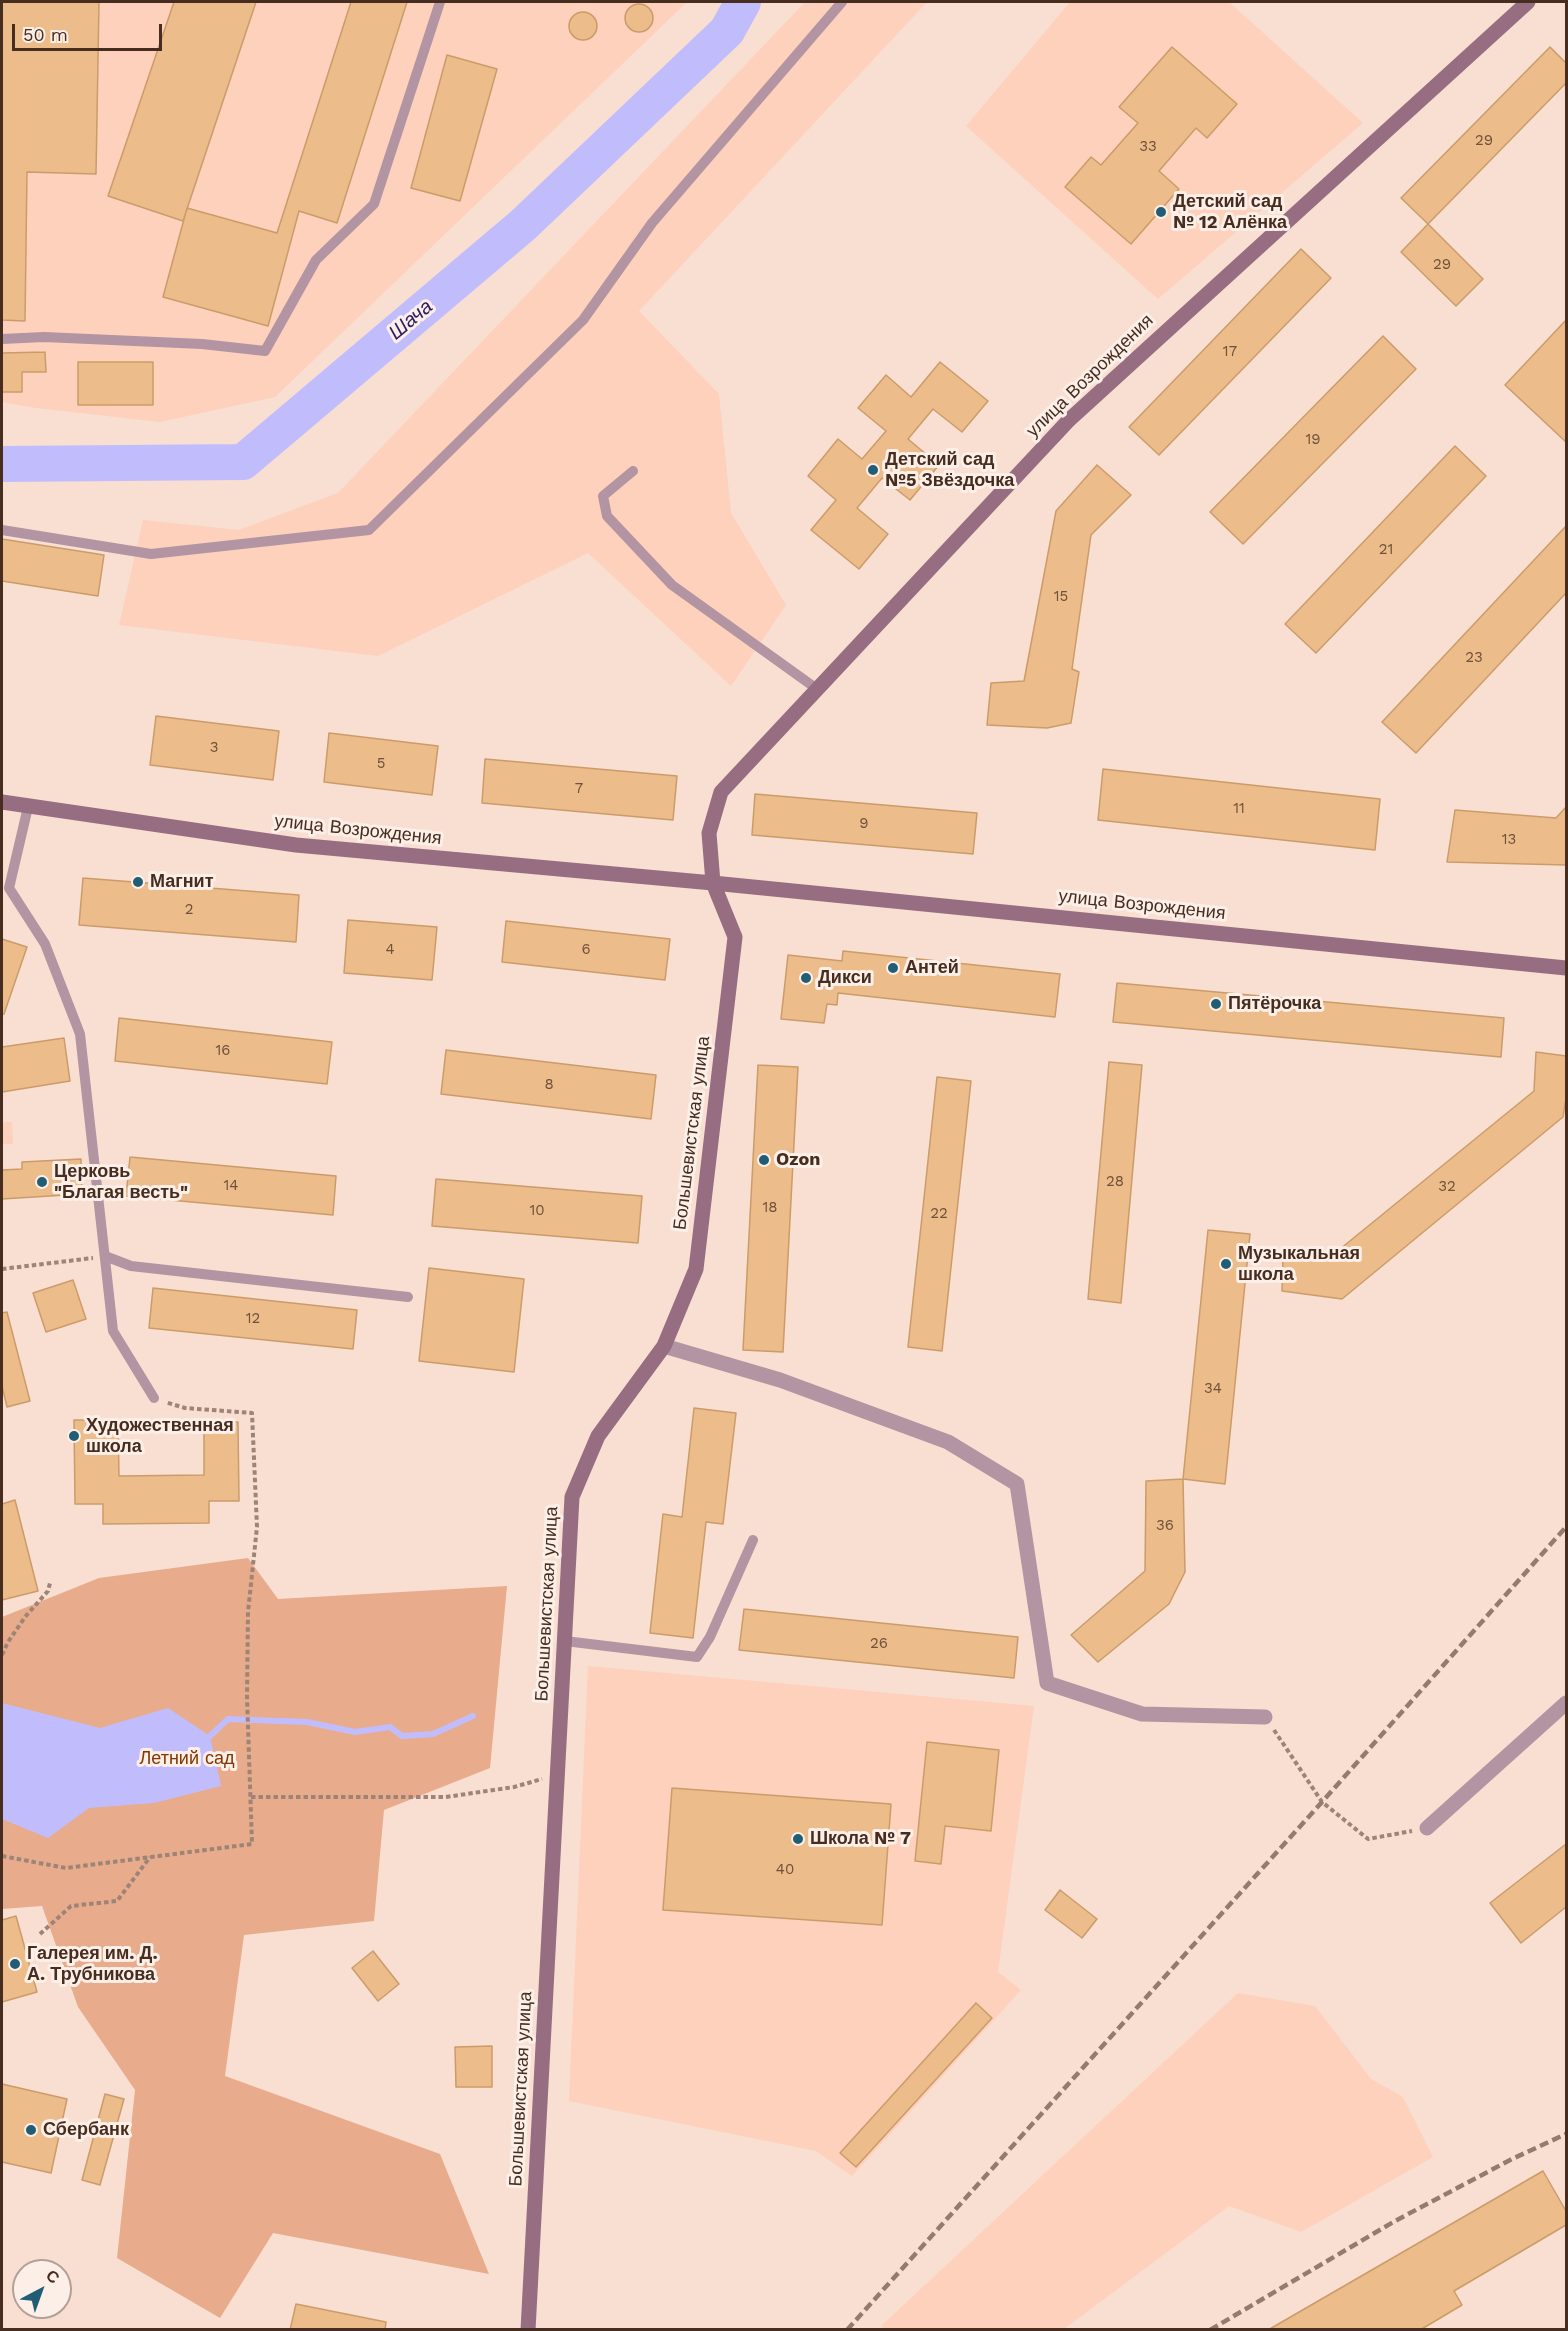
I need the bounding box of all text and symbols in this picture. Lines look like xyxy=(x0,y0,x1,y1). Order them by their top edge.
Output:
scale bar xyxy=(15,12,165,50)
text: 50 m xyxy=(23,24,68,45)
house number: 29 xyxy=(1475,132,1493,150)
house number: 33 xyxy=(1139,138,1157,156)
place label: Детский сад № 12 Алёнка xyxy=(1173,191,1287,234)
marker: Детский сад № 12 Алёнка xyxy=(1154,205,1168,219)
house number: 29 xyxy=(1433,256,1451,274)
water label: Шача xyxy=(384,295,438,345)
street label: улица Возрождения xyxy=(1022,310,1158,442)
house number: 17 xyxy=(1223,343,1237,361)
house number: 19 xyxy=(1305,431,1321,449)
place label: Детский сад №5 Звёздочка xyxy=(885,449,1014,492)
marker: Детский сад №5 Звёздочка xyxy=(866,463,880,477)
house number: 21 xyxy=(1379,541,1393,559)
house number: 15 xyxy=(1054,588,1068,606)
house number: 23 xyxy=(1465,649,1483,667)
house number: 3 xyxy=(210,739,218,757)
house number: 5 xyxy=(377,755,385,773)
house number: 7 xyxy=(575,780,583,798)
house number: 11 xyxy=(1233,800,1245,818)
street label: улица Возрождения xyxy=(273,810,443,850)
house number: 9 xyxy=(859,815,869,833)
house number: 13 xyxy=(1502,831,1516,849)
place label: Магнит xyxy=(150,871,213,893)
marker: Магнит xyxy=(131,875,145,889)
street label: улица Возрождения xyxy=(1057,885,1227,925)
house number: 2 xyxy=(185,901,193,919)
house number: 4 xyxy=(385,941,395,959)
house number: 6 xyxy=(581,941,591,959)
place label: Антей xyxy=(905,957,959,979)
marker: Антей xyxy=(886,961,900,975)
place label: Дикси xyxy=(818,967,872,989)
marker: Дикси xyxy=(799,971,813,985)
place label: Пятёрочка xyxy=(1228,993,1321,1015)
marker: Пятёрочка xyxy=(1209,997,1223,1011)
street label: Большевистская улица xyxy=(669,1035,715,1231)
house number: 16 xyxy=(216,1042,230,1060)
house number: 8 xyxy=(544,1076,554,1094)
place label: Ozon xyxy=(776,1149,820,1171)
marker: Ozon xyxy=(757,1153,771,1167)
place label: Церковь "Благая весть" xyxy=(54,1161,188,1204)
house number: 28 xyxy=(1106,1173,1124,1191)
marker: Церковь "Благая весть" xyxy=(35,1175,49,1189)
house number: 14 xyxy=(223,1177,239,1195)
house number: 32 xyxy=(1438,1178,1456,1196)
house number: 18 xyxy=(762,1199,778,1217)
house number: 10 xyxy=(529,1202,545,1220)
house number: 22 xyxy=(930,1205,948,1223)
place label: Музыкальная школа xyxy=(1238,1243,1360,1286)
marker: Музыкальная школа xyxy=(1219,1257,1233,1271)
house number: 12 xyxy=(246,1310,260,1328)
house number: 34 xyxy=(1204,1380,1222,1398)
place label: Художественная школа xyxy=(86,1415,234,1458)
marker: Художественная школа xyxy=(67,1429,81,1443)
street label: Большевистская улица xyxy=(531,1506,563,1702)
house number: 36 xyxy=(1156,1517,1174,1535)
house number: 26 xyxy=(870,1635,888,1653)
park label: Летний сад xyxy=(139,1748,235,1770)
place label: Школа № 7 xyxy=(810,1828,911,1850)
marker: Школа № 7 xyxy=(791,1832,805,1846)
house number: 40 xyxy=(776,1861,794,1879)
place label: Галерея им. Д. А. Трубникова xyxy=(27,1943,158,1986)
marker: Галерея им. Д. А. Трубникова xyxy=(8,1957,22,1971)
street label: Большевистская улица xyxy=(505,1991,537,2187)
place label: Сбербанк xyxy=(43,2119,129,2141)
marker: Сбербанк xyxy=(24,2123,38,2137)
north arrow xyxy=(12,2259,72,2319)
text: С xyxy=(42,2266,63,2288)

